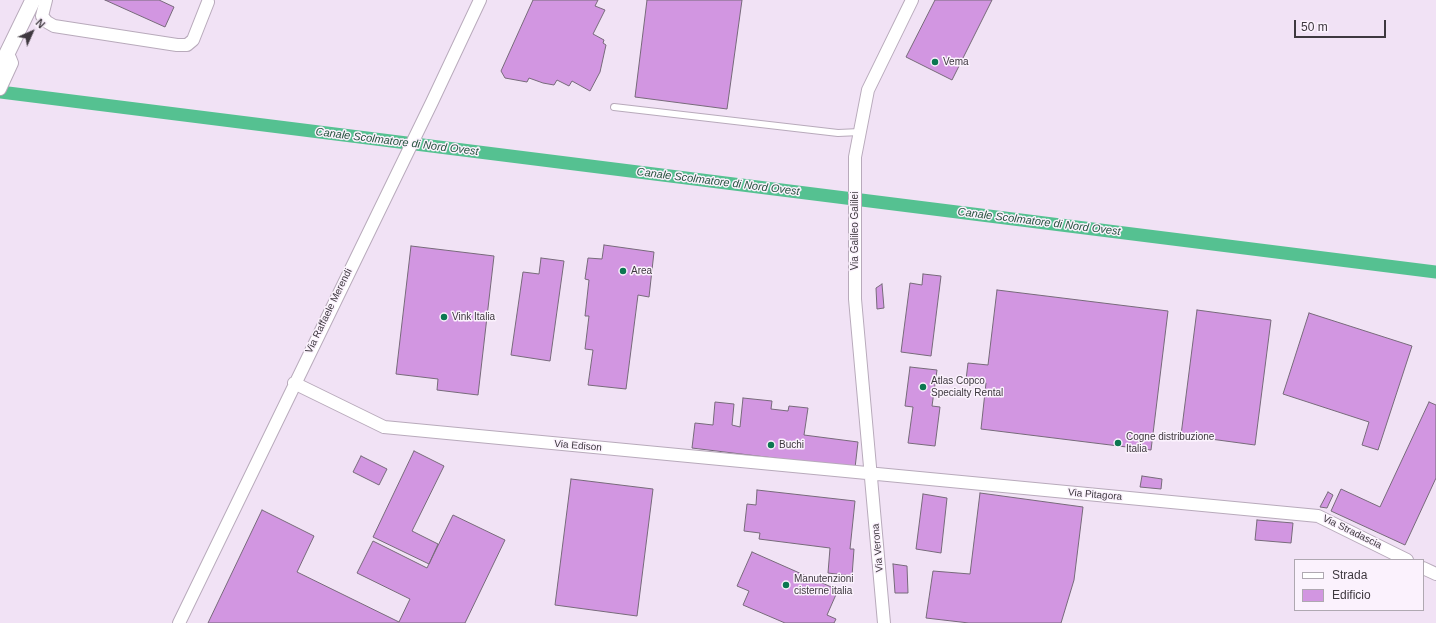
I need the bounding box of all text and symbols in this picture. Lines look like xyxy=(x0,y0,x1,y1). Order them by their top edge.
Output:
north arrow xyxy=(12,12,52,52)
scale bar xyxy=(1296,12,1388,38)
text: N xyxy=(33,16,48,31)
text: 50 m xyxy=(1301,20,1328,34)
place label: Vema xyxy=(943,56,969,68)
marker: Vema xyxy=(930,57,940,67)
water label: Canale Scolmatore di Nord Ovest xyxy=(315,125,479,159)
water label: Canale Scolmatore di Nord Ovest xyxy=(636,165,800,199)
street label: Via Galileo Galilei xyxy=(849,192,861,270)
water label: Canale Scolmatore di Nord Ovest xyxy=(957,205,1121,239)
place label: Area xyxy=(631,265,652,277)
marker: Area xyxy=(618,266,628,276)
street label: Via Raffaele Merendi xyxy=(303,267,355,355)
place label: Vink Italia xyxy=(452,311,495,323)
marker: Vink Italia xyxy=(439,312,449,322)
place label: Atlas Copco Specialty Rental xyxy=(931,375,1003,398)
marker: Atlas Copco Specialty Rental xyxy=(918,382,928,392)
place label: Cogne distribuzione Italia xyxy=(1126,431,1214,454)
street label: Via Edison xyxy=(554,438,602,454)
marker: Cogne distribuzione Italia xyxy=(1113,438,1123,448)
place label: Buchi xyxy=(779,439,804,451)
marker: Buchi xyxy=(766,440,776,450)
street label: Via Pitagora xyxy=(1067,487,1123,503)
street label: Via Stradascia xyxy=(1320,513,1384,551)
street label: Via Verona xyxy=(870,523,886,573)
legend xyxy=(1294,559,1424,611)
text: Strada xyxy=(1332,568,1367,582)
place label: Manutenzioni cisterne italia xyxy=(794,573,853,596)
marker: Manutenzioni cisterne italia xyxy=(781,580,791,590)
text: Edificio xyxy=(1332,588,1371,602)

